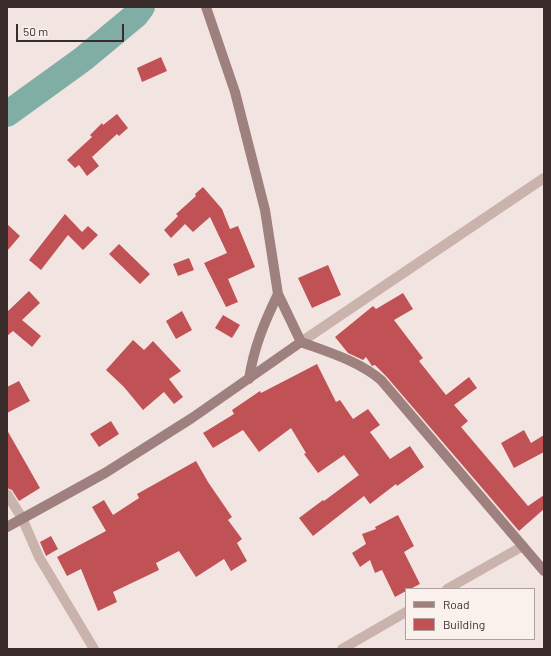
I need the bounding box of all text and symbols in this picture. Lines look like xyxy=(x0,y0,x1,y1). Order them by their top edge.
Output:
scale bar xyxy=(18,16,126,42)
text: 50 m xyxy=(23,24,48,38)
legend xyxy=(405,588,535,640)
text: Road xyxy=(443,597,470,611)
text: Building xyxy=(443,617,485,631)

